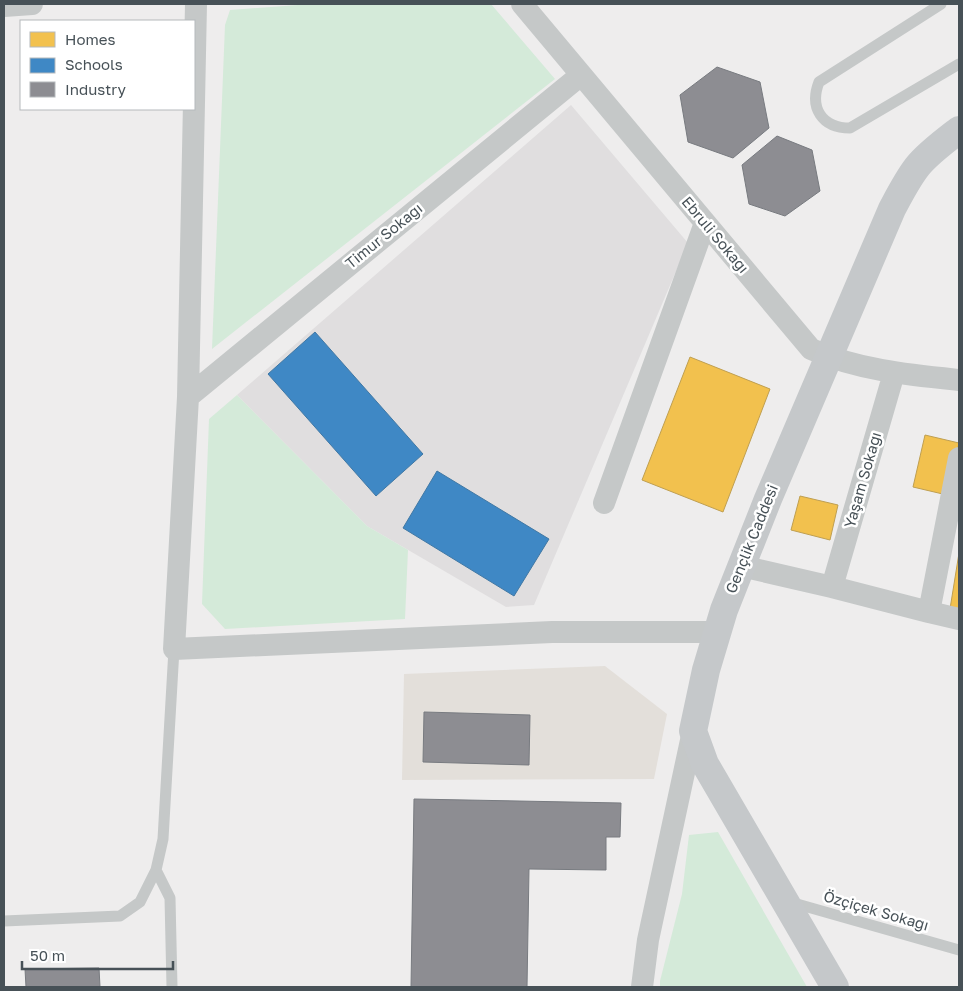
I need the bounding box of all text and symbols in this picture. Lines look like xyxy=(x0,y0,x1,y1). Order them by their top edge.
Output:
legend xyxy=(20,20,195,110)
text: Homes xyxy=(65,30,115,48)
text: Schools xyxy=(65,55,123,73)
text: Industry xyxy=(65,80,126,98)
street label: Ebruli Sokağı xyxy=(678,192,753,276)
street label: Timur Sokağı xyxy=(341,199,426,272)
street label: Yaşam Sokağı xyxy=(840,430,884,530)
street label: Gençlik Caddesi xyxy=(721,482,781,596)
street label: Özçiçek Sokağı xyxy=(822,886,931,934)
scale bar xyxy=(22,938,174,970)
text: 50 m xyxy=(30,946,65,964)

